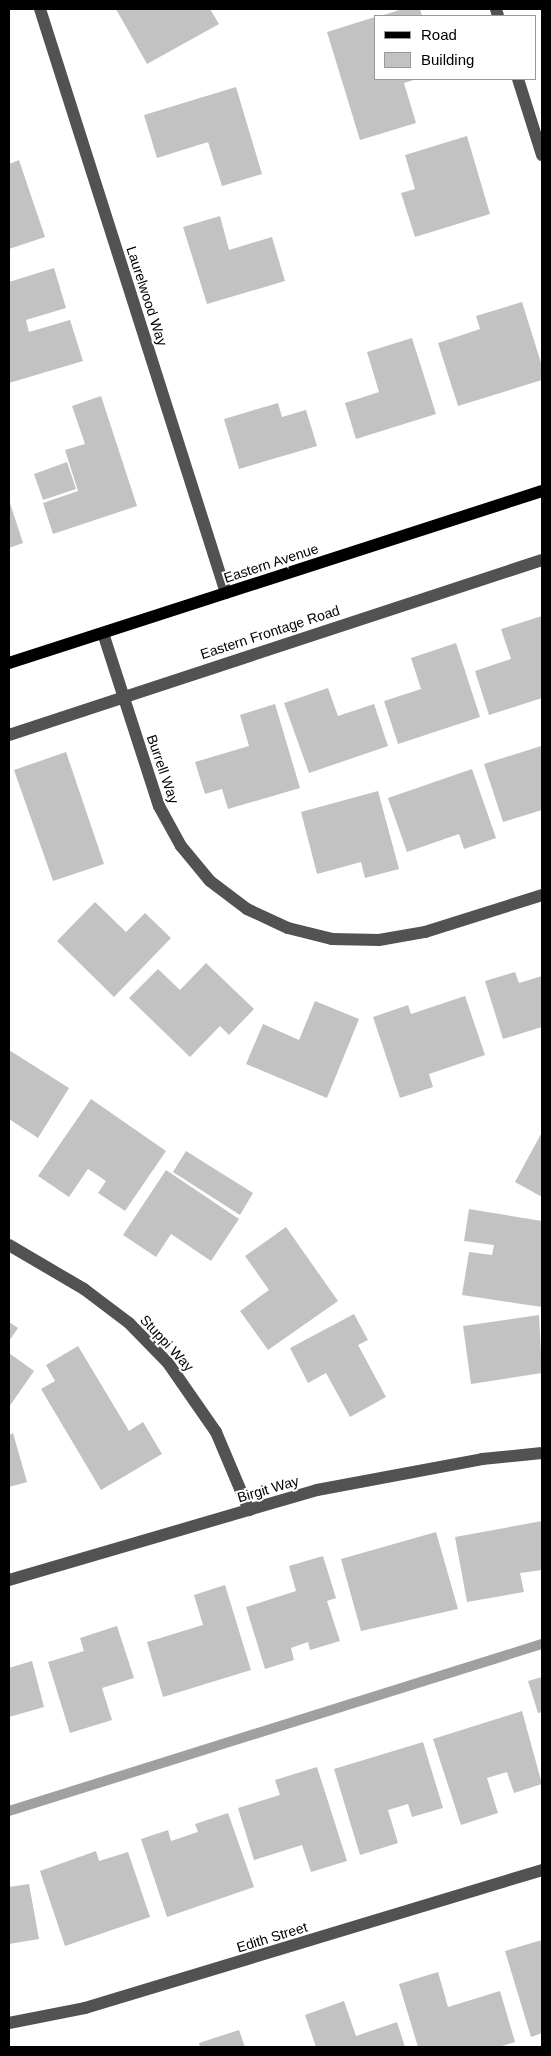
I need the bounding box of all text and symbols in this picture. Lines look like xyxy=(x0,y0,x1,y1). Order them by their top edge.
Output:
legend xyxy=(374,15,536,80)
text: Road xyxy=(421,26,457,43)
text: Building xyxy=(421,51,474,68)
street label: Laurelwood Way xyxy=(123,244,171,348)
street label: Eastern Avenue xyxy=(221,540,321,586)
street label: Eastern Frontage Road xyxy=(198,602,342,662)
street label: Burrell Way xyxy=(143,732,183,806)
street label: Stuppi Way xyxy=(137,1311,197,1375)
street label: Birgit Way xyxy=(235,1472,301,1506)
street label: Edith Street xyxy=(235,1918,309,1956)

